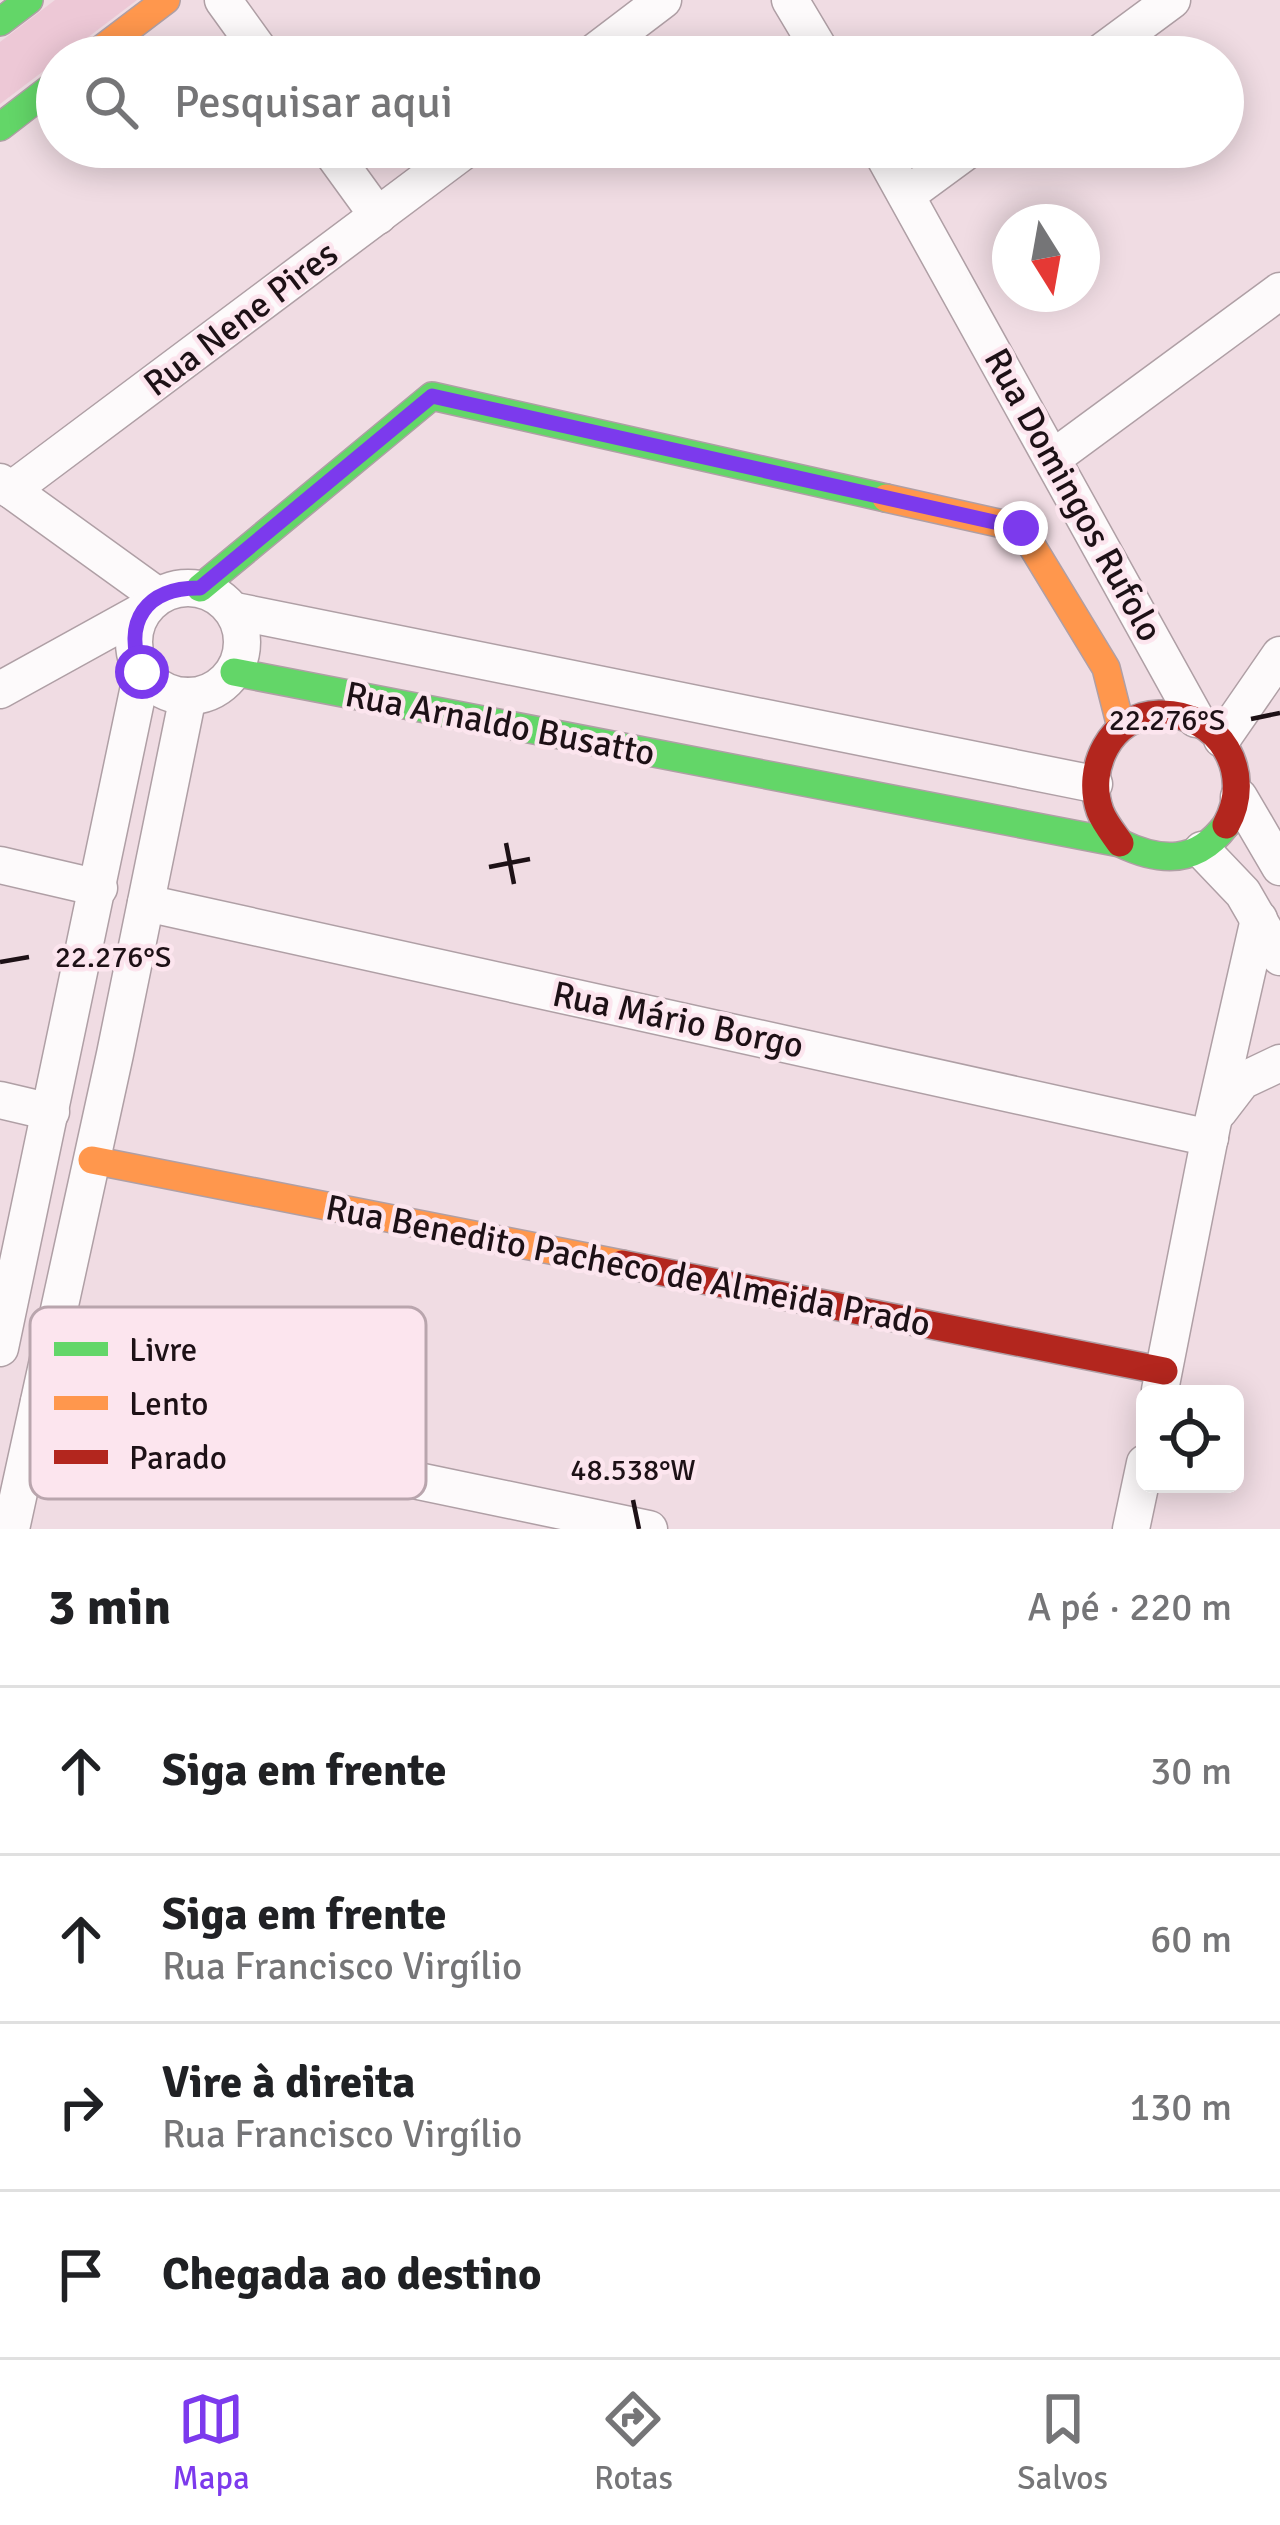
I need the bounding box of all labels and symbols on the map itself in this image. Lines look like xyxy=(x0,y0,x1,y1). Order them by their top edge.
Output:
north arrow xyxy=(992,204,1100,312)
street label: Rua Nene Pires xyxy=(135,231,347,407)
street label: Rua Domingos Rufolo xyxy=(974,341,1172,649)
route end xyxy=(994,501,1048,555)
route start xyxy=(115,645,169,699)
street label: Rua Arnaldo Busatto xyxy=(341,672,659,776)
text: 22.276°S xyxy=(1109,702,1225,739)
text: 22.276°S xyxy=(55,939,171,976)
street label: Rua Mário Borgo xyxy=(548,971,808,1069)
street label: Rua Benedito Pacheco de Almeida Prado xyxy=(322,1185,934,1347)
legend xyxy=(30,1307,426,1499)
text: Livre xyxy=(129,1330,197,1371)
text: Lento xyxy=(129,1384,208,1425)
text: Parado xyxy=(129,1438,227,1479)
text: 48.538°W xyxy=(570,1452,696,1489)

